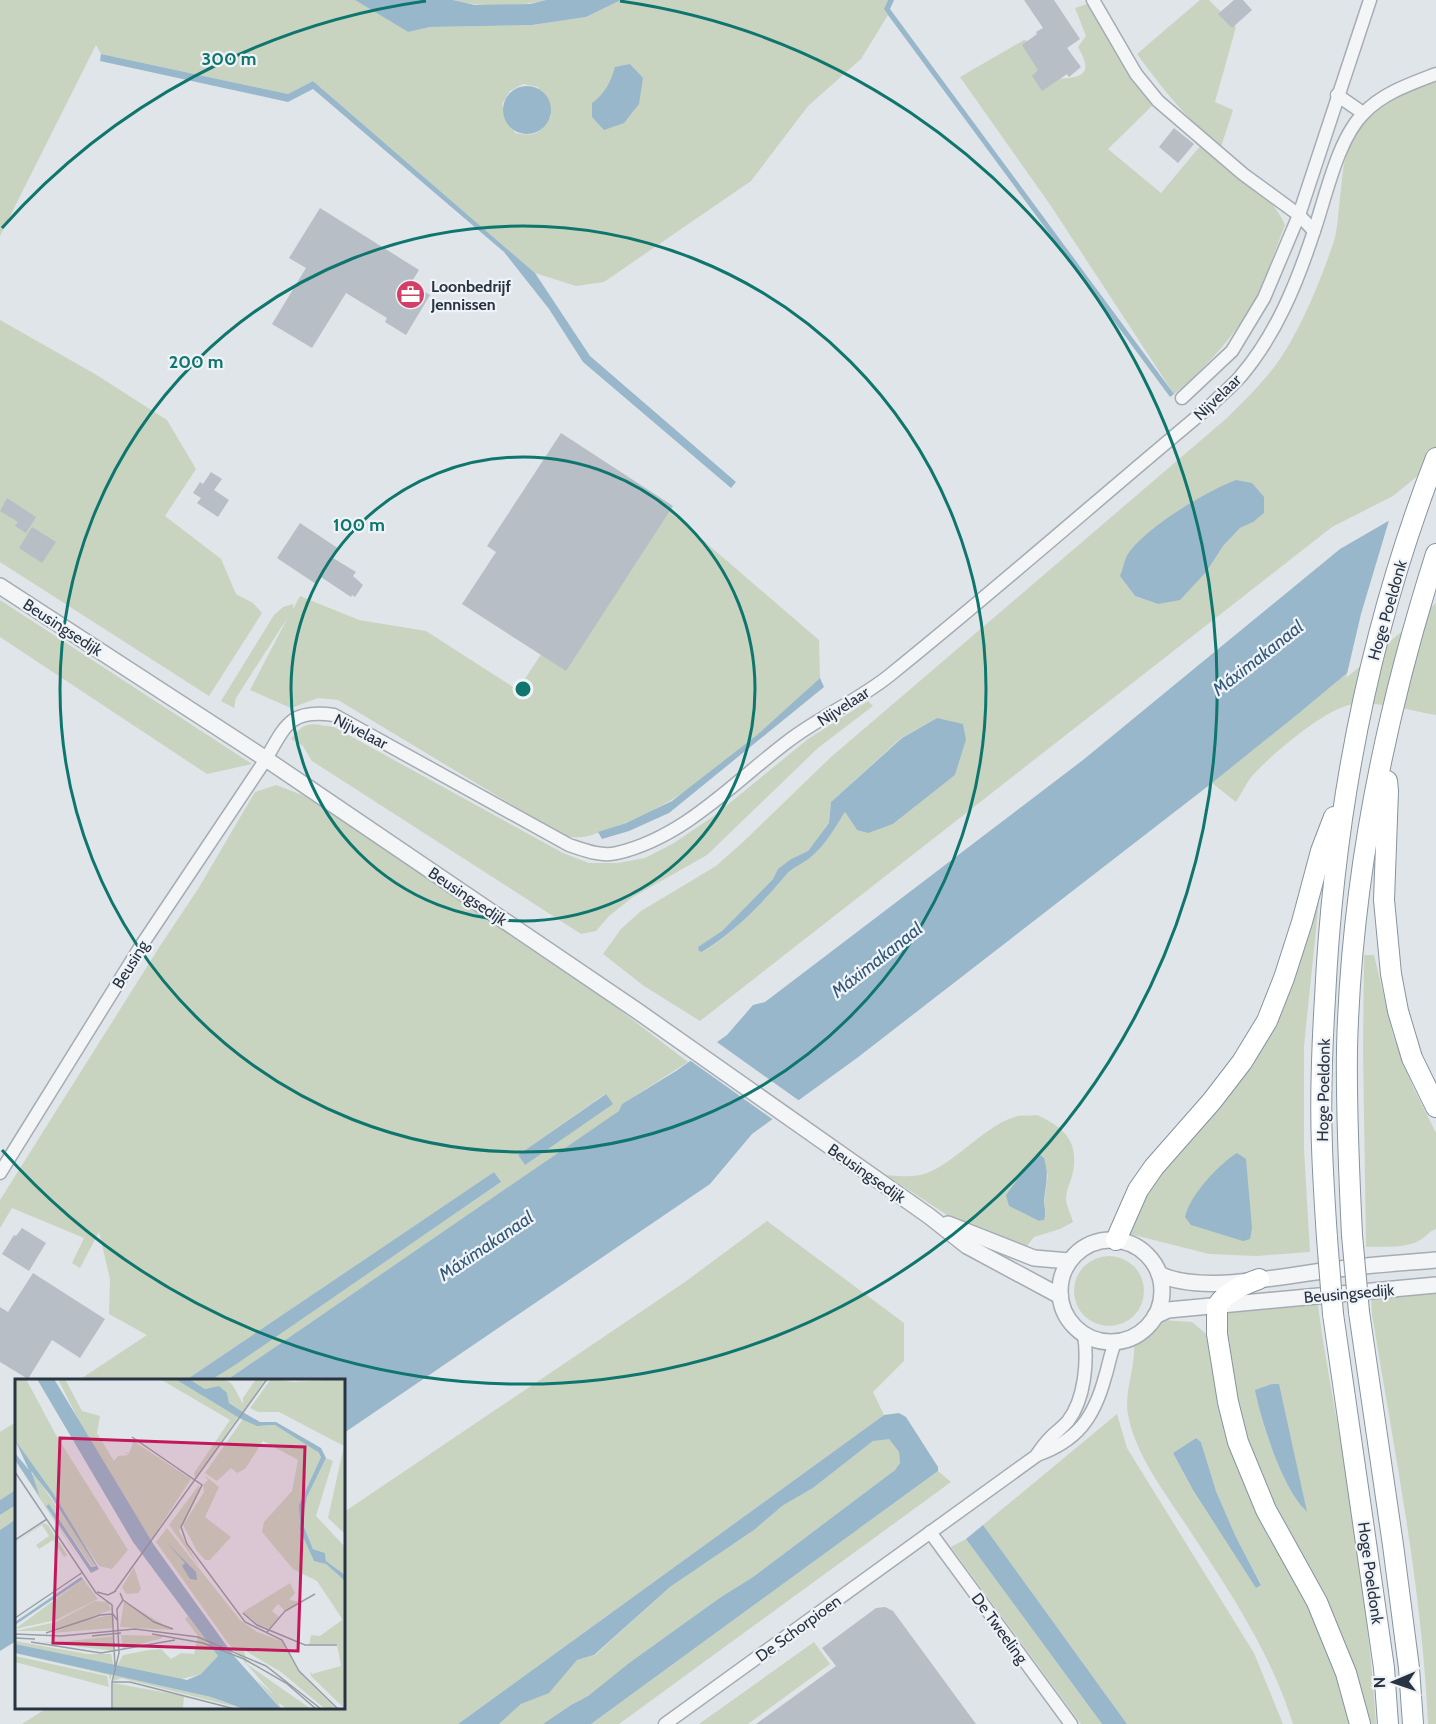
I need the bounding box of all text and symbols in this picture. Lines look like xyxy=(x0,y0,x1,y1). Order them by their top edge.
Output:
text: 300 m xyxy=(202,48,256,70)
place label: Loonbedrijf Jennissen xyxy=(430,277,511,314)
office icon: Loonbedrijf Jennissen xyxy=(394,279,426,311)
text: 200 m xyxy=(169,351,223,373)
street label: Nijvelaar xyxy=(1190,370,1245,424)
text: 100 m xyxy=(333,514,385,536)
street label: Hoge Poeldonk xyxy=(1364,557,1411,662)
street label: Beusingsedijk xyxy=(20,595,107,661)
water label: Máximakanaal xyxy=(1207,615,1308,701)
centre of rings xyxy=(513,679,533,699)
street label: Nijvelaar xyxy=(814,682,874,730)
street label: Nijvelaar xyxy=(331,710,392,754)
street label: Beusingsedijk xyxy=(425,863,511,930)
water label: Máximakanaal xyxy=(826,917,927,1003)
street label: Beusing xyxy=(108,936,153,992)
street label: Hoge Poeldonk xyxy=(1313,1037,1334,1142)
street label: Beusingsedijk xyxy=(824,1140,910,1208)
water label: Máximakanaal xyxy=(434,1206,538,1286)
street label: Beusingsedijk xyxy=(1303,1280,1396,1307)
inset map xyxy=(15,1379,345,1709)
street label: Hoge Poeldonk xyxy=(1354,1521,1387,1626)
street label: De Tweeling xyxy=(968,1589,1032,1668)
street label: De Schorpioen xyxy=(752,1591,845,1666)
north arrow xyxy=(1364,1652,1424,1712)
text: N xyxy=(1370,1677,1389,1688)

